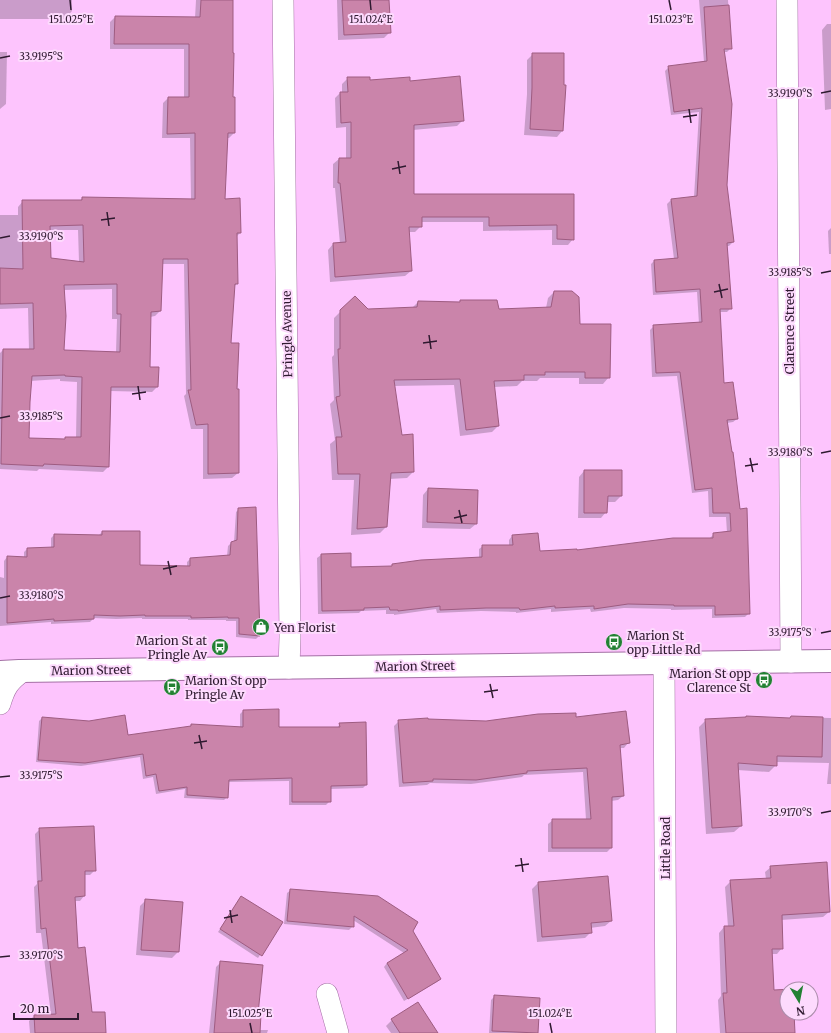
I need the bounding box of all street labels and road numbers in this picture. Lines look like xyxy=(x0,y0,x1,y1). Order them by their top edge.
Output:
street label: Clarence Street xyxy=(782,287,797,374)
street label: Pringle Avenue xyxy=(279,290,295,378)
street label: Marion Street xyxy=(375,658,455,674)
street label: Marion Street xyxy=(51,662,131,678)
street label: Little Road xyxy=(658,817,673,879)

